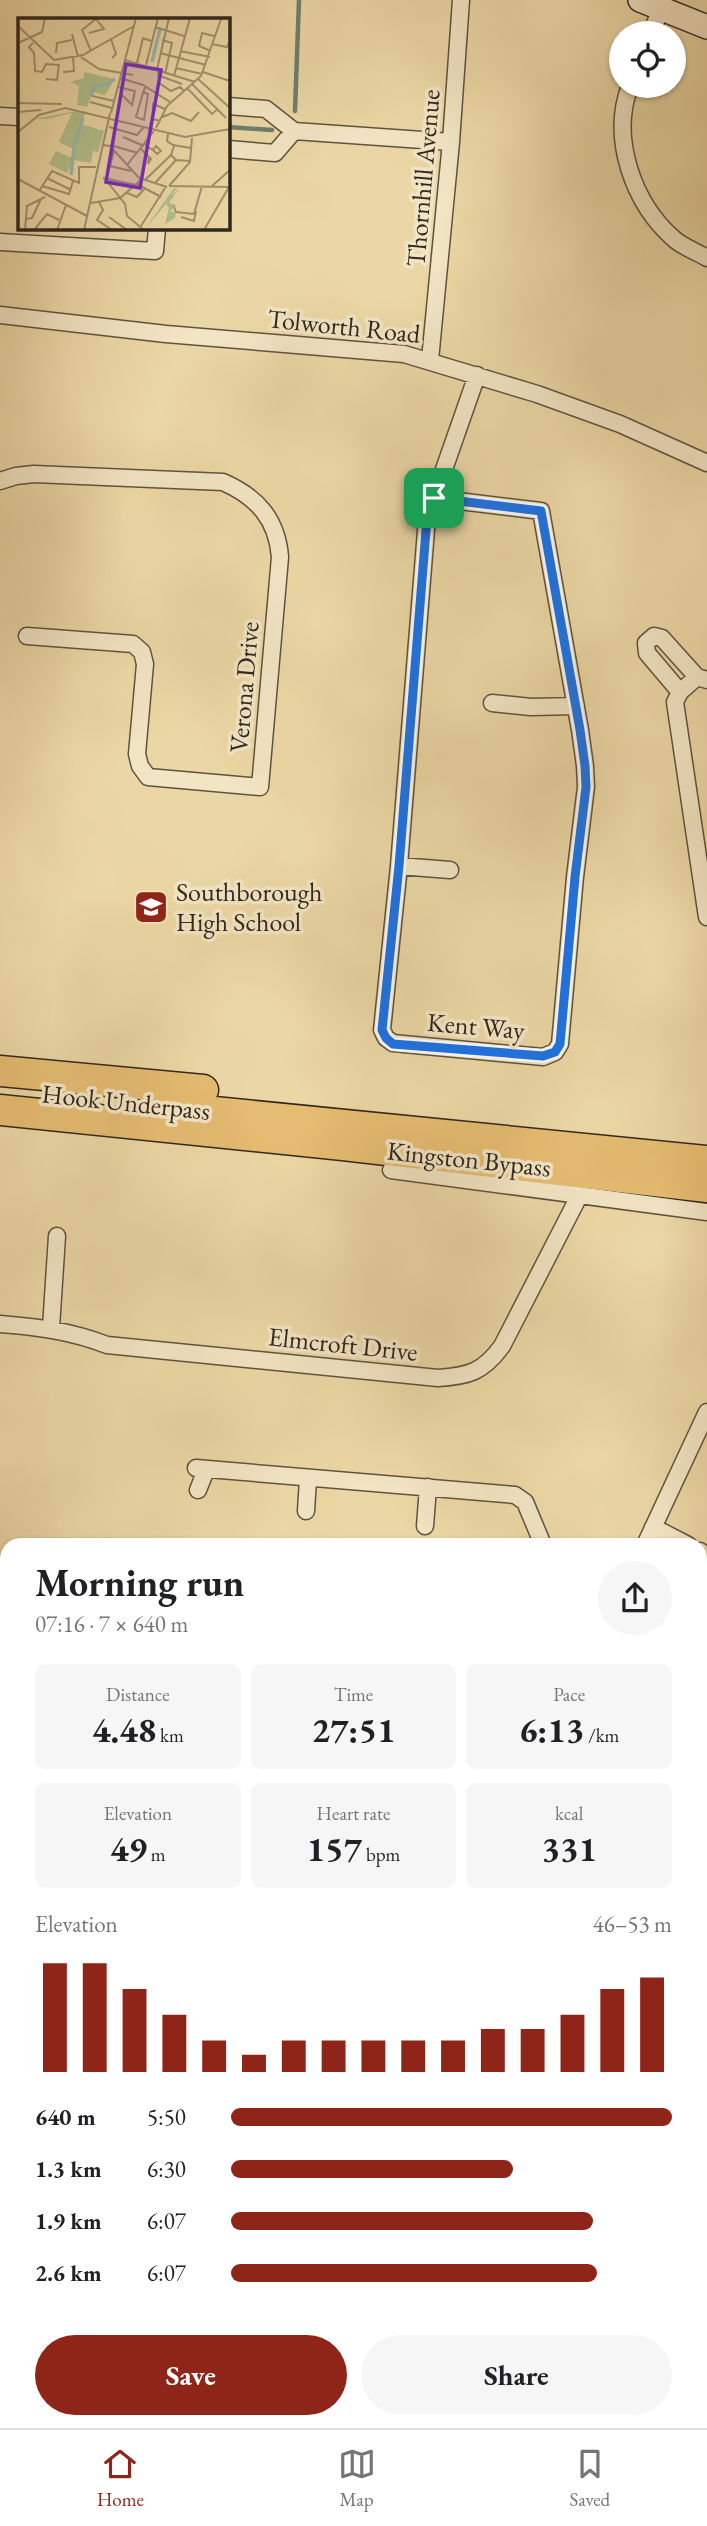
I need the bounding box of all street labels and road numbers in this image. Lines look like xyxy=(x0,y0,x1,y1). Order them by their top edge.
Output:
street label: Thornhill Avenue xyxy=(398,88,448,268)
street label: Tolworth Road xyxy=(266,301,423,351)
street label: Verona Drive xyxy=(221,620,267,754)
street label: Kent Way xyxy=(426,1005,527,1047)
street label: Hook Underpass xyxy=(40,1076,212,1128)
street label: Kingston Bypass xyxy=(386,1134,552,1184)
street label: Elmcroft Drive xyxy=(267,1319,419,1369)

